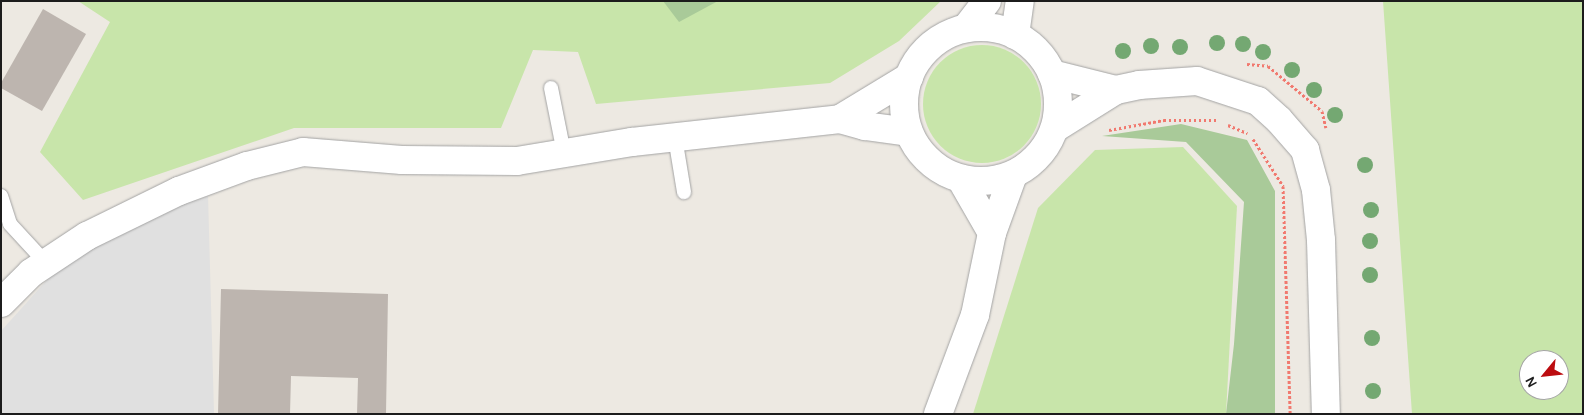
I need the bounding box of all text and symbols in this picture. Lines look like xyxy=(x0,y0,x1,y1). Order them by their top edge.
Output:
north arrow xyxy=(1519,350,1569,400)
text: N xyxy=(1521,373,1541,390)

